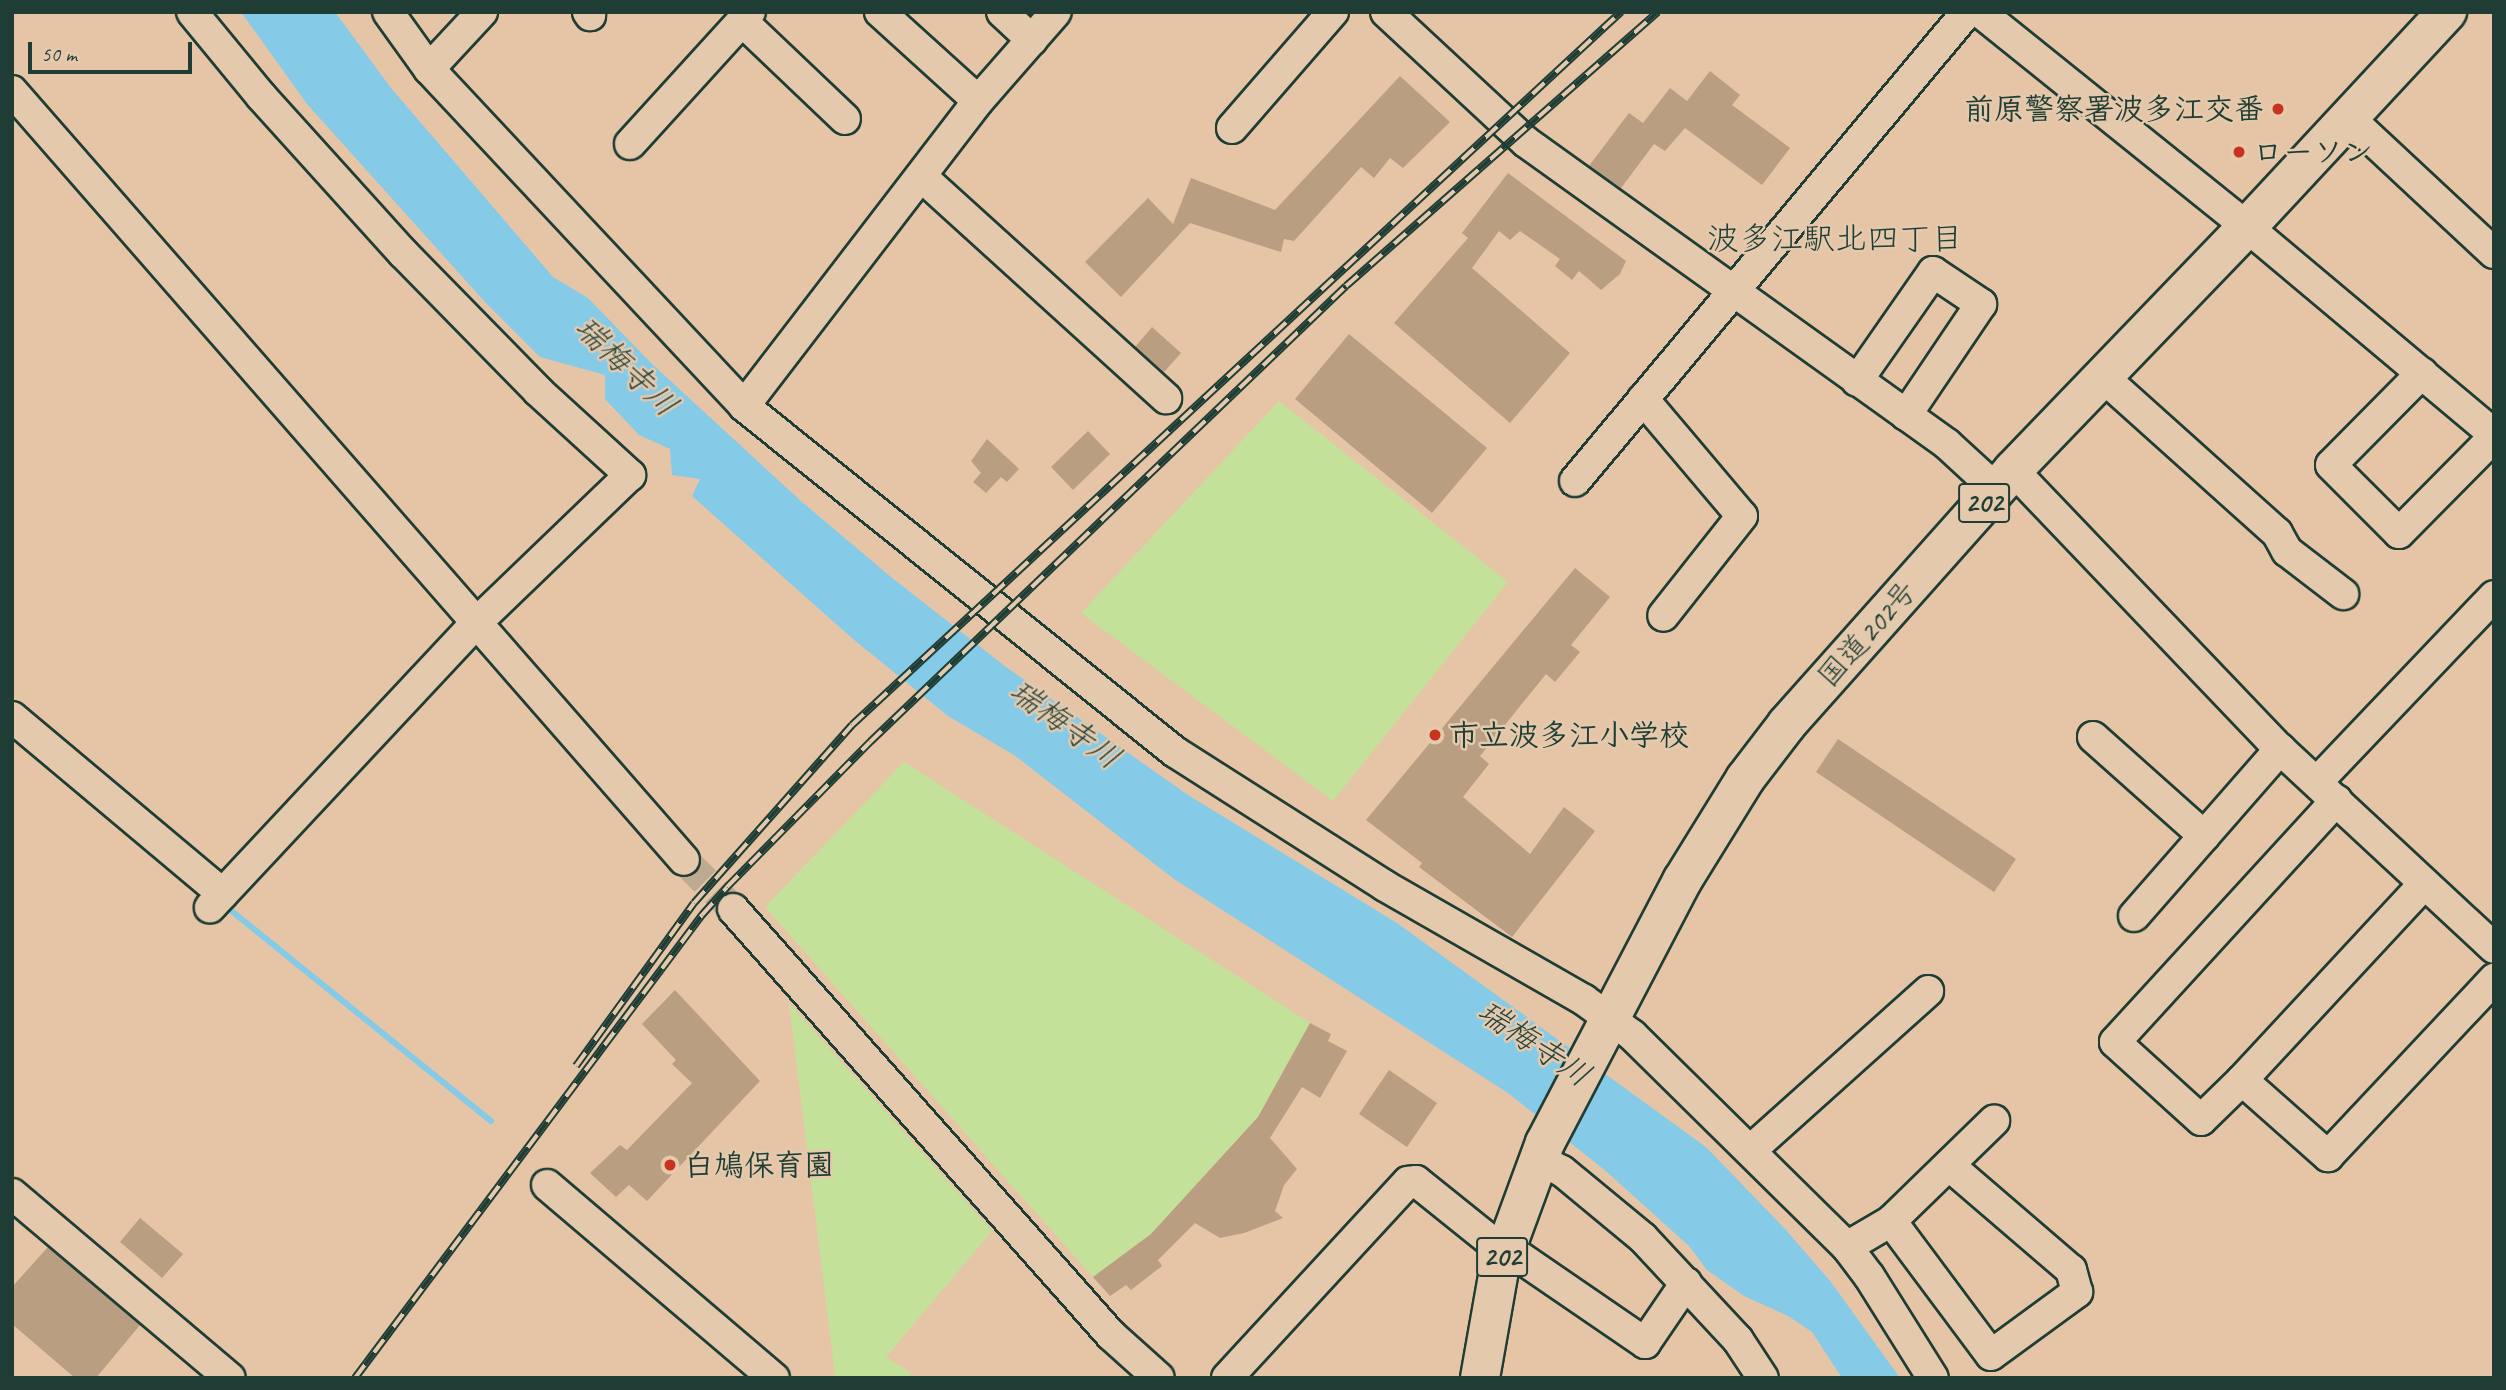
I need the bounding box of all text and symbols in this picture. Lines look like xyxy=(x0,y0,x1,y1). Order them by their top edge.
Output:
scale bar xyxy=(32,28,196,72)
text: 50 m xyxy=(41,41,77,67)
place label: 前原警察署波多江交番 xyxy=(1964,91,2264,127)
marker: 前原警察署波多江交番 xyxy=(2270,101,2286,117)
place label: ローソン xyxy=(2253,134,2373,170)
marker: ローソン xyxy=(2231,144,2247,160)
district label: 波多江駅北四丁目 xyxy=(1707,220,1963,258)
water label: 瑞梅寺川 xyxy=(567,309,685,425)
road number: 202 xyxy=(1958,478,2010,528)
street label: 国道202号 xyxy=(1810,573,1924,695)
water label: 瑞梅寺川 xyxy=(1002,672,1128,778)
place label: 市立波多江小学校 xyxy=(1449,717,1689,753)
marker: 市立波多江小学校 xyxy=(1427,727,1443,743)
water label: 瑞梅寺川 xyxy=(1470,992,1598,1096)
place label: 白鳩保育園 xyxy=(684,1147,834,1183)
marker: 白鳩保育園 xyxy=(662,1157,678,1173)
road number: 202 xyxy=(1476,1232,1528,1282)

